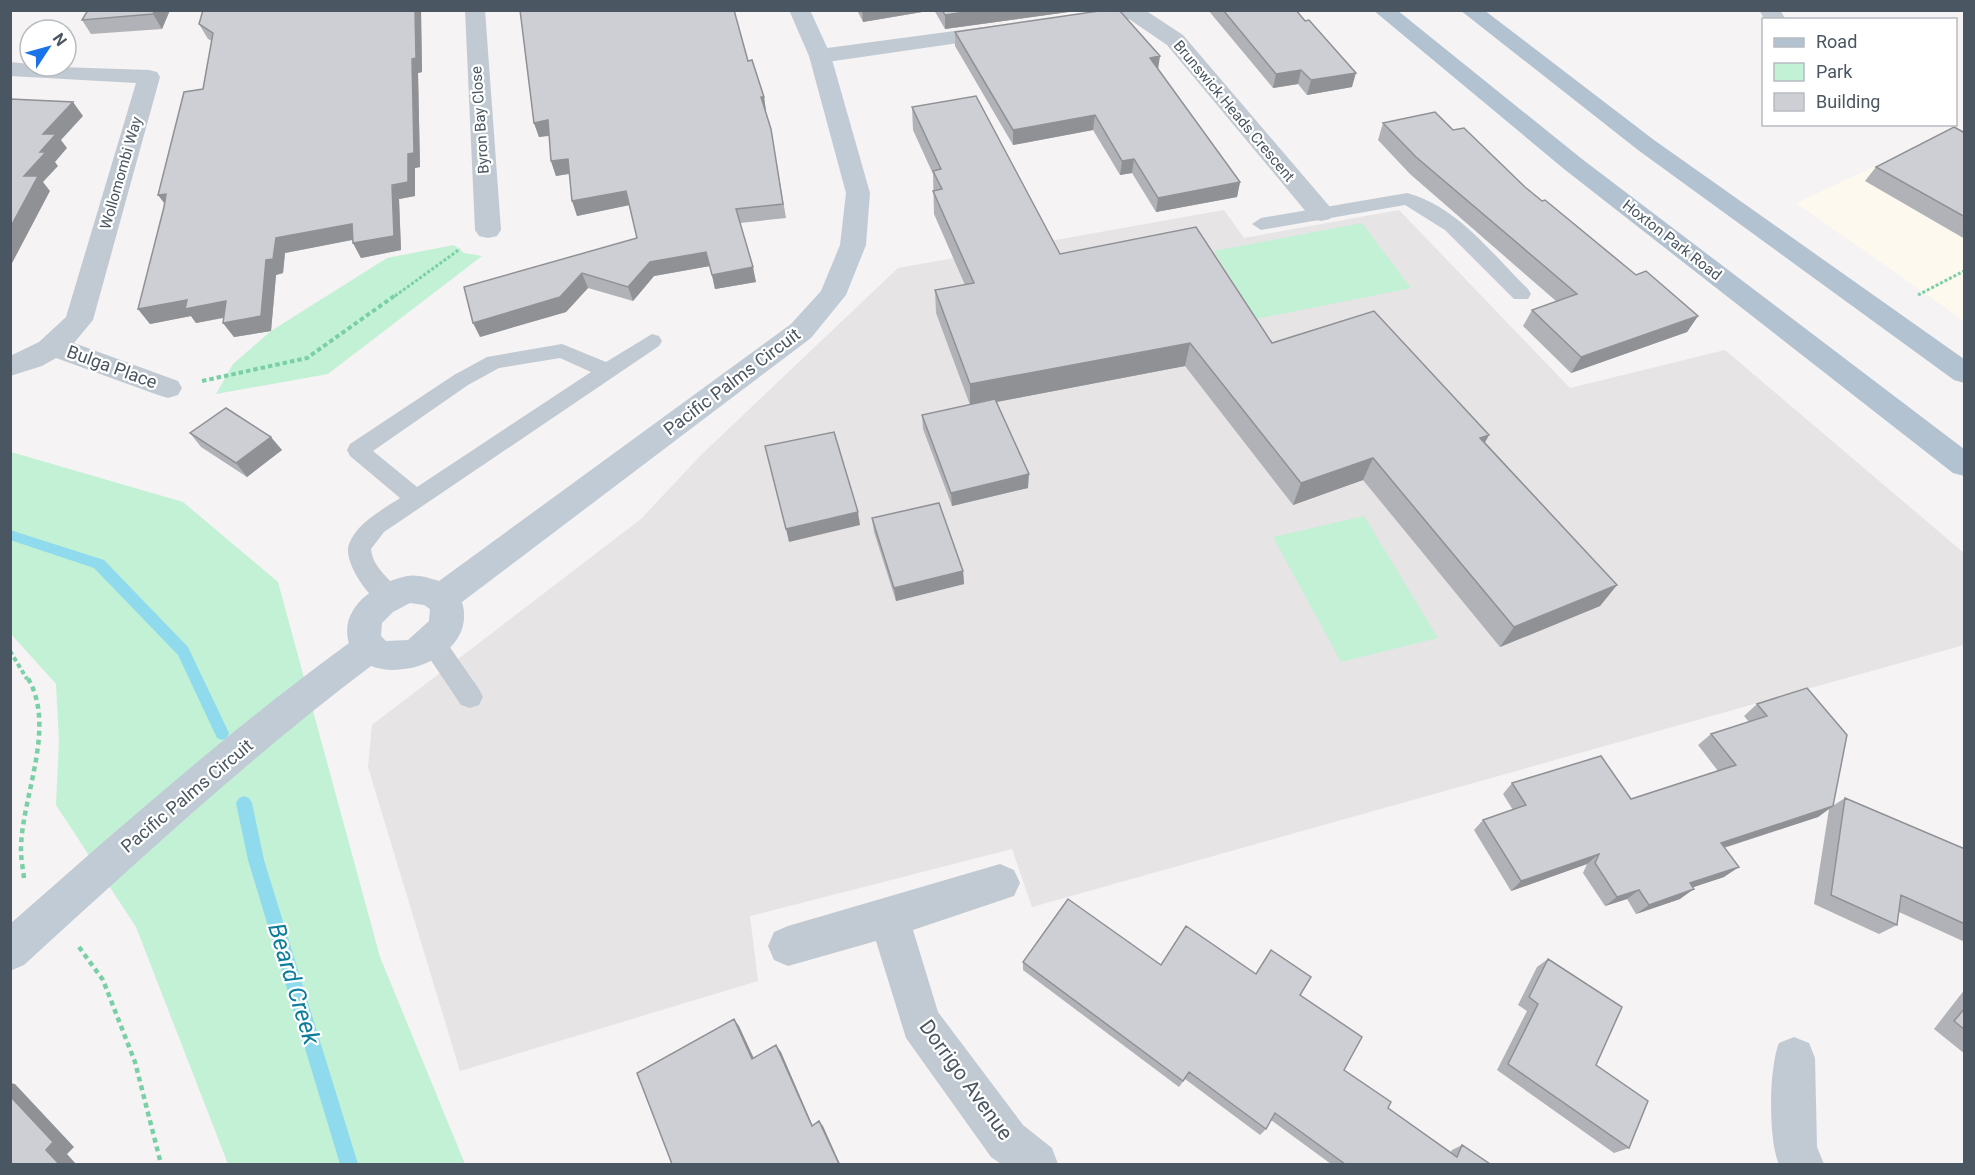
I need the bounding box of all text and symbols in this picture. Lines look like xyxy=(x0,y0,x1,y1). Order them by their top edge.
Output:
north arrow xyxy=(18,18,78,78)
legend xyxy=(1762,18,1957,126)
text: N xyxy=(49,29,71,50)
text: Road xyxy=(1816,31,1857,52)
street label: Brunswick Heads Crescent xyxy=(1170,37,1298,185)
text: Park xyxy=(1816,61,1853,82)
street label: Byron Bay Close xyxy=(467,66,493,174)
text: Building xyxy=(1816,91,1880,112)
street label: Wollomombi Way xyxy=(96,115,146,231)
street label: Hoxton Park Road xyxy=(1619,196,1725,284)
street label: Pacific Palms Circuit xyxy=(659,323,804,440)
street label: Bulga Place xyxy=(64,341,160,393)
street label: Pacific Palms Circuit xyxy=(117,734,257,857)
water label: Beard Creek xyxy=(262,920,326,1049)
street label: Dorrigo Avenue xyxy=(914,1015,1018,1145)

